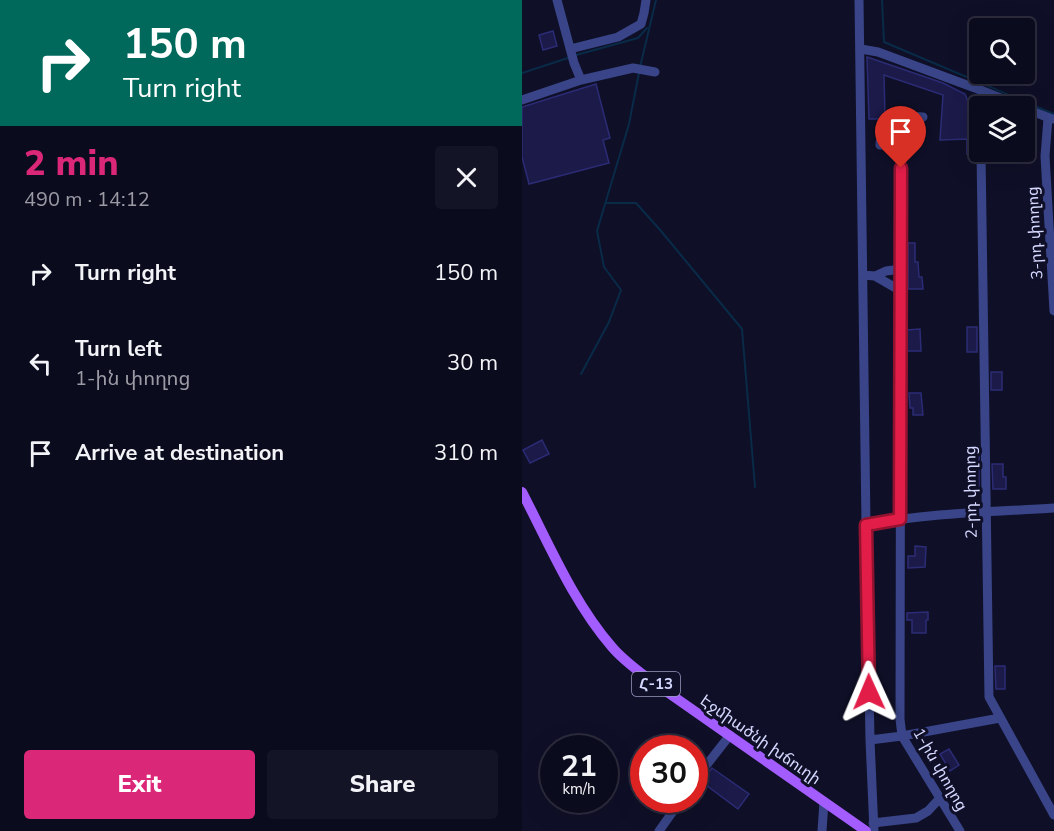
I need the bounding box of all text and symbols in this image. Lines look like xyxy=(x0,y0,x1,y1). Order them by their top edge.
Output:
text: 150 m xyxy=(123,16,247,73)
map controls xyxy=(969,18,1035,162)
button: search xyxy=(969,18,1035,84)
icon: right xyxy=(24,24,102,102)
text: Turn right xyxy=(123,70,241,107)
button: layers xyxy=(969,96,1035,162)
pin xyxy=(875,106,926,168)
icon: arrive xyxy=(884,115,917,148)
text: 2 min xyxy=(24,139,119,188)
button: close xyxy=(435,146,498,209)
text: 490 m · 14:12 xyxy=(24,186,150,213)
street label: 3-րդ փողոց xyxy=(1022,186,1048,280)
icon: right xyxy=(24,257,57,290)
text: Turn right xyxy=(75,258,176,288)
text: 150 m xyxy=(434,258,498,288)
text: Turn left xyxy=(75,334,162,364)
icon: left xyxy=(24,347,57,380)
text: 30 m xyxy=(447,348,498,378)
text: 1-ին փողոց xyxy=(75,365,191,392)
icon: arrive xyxy=(24,437,57,470)
text: Arrive at destination xyxy=(75,438,284,468)
text: 310 m xyxy=(434,438,498,468)
street label: 2-րդ փողոց xyxy=(959,445,983,539)
position arrow xyxy=(837,660,901,724)
road number: Հ-13 xyxy=(632,672,680,696)
street label: Էջմիածնի խճուղի xyxy=(695,690,825,790)
street label: 1-ին փողոց xyxy=(908,724,973,815)
speed limit sign: 30 xyxy=(630,735,708,813)
text: 21 xyxy=(561,746,597,787)
button: Exit xyxy=(24,750,255,819)
button: Share xyxy=(267,750,498,819)
text: km/h xyxy=(562,779,596,799)

